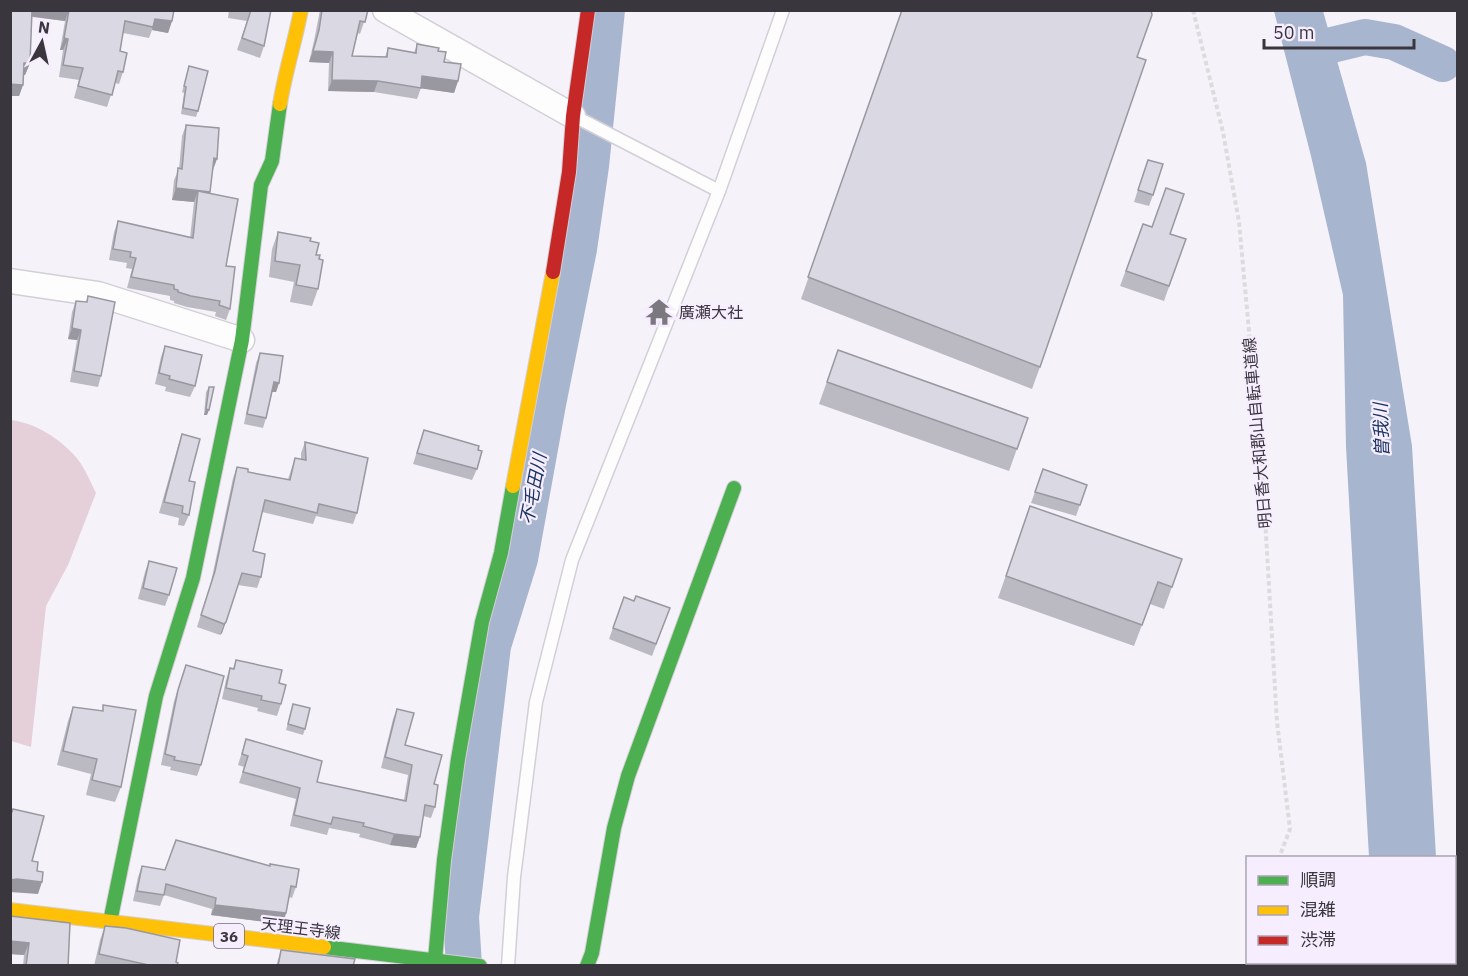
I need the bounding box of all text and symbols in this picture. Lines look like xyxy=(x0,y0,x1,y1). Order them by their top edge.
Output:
north arrow xyxy=(12,12,72,72)
scale bar xyxy=(1264,12,1414,50)
text: N xyxy=(37,16,51,38)
text: 50 m xyxy=(1273,21,1315,44)
temple icon: 廣瀬大社 xyxy=(644,297,674,327)
place label: 廣瀬大社 xyxy=(679,302,743,322)
street label: 明日香大和郡山自転車道線 xyxy=(1239,336,1275,530)
water label: 曽我川 xyxy=(1368,401,1393,457)
water label: 不毛田川 xyxy=(515,450,552,527)
legend xyxy=(1246,856,1456,964)
text: 順調 xyxy=(1300,868,1336,891)
text: 混雑 xyxy=(1300,898,1336,921)
street label: 天理王寺線 xyxy=(260,913,342,943)
road number: 36 xyxy=(214,924,244,948)
text: 渋滞 xyxy=(1300,928,1336,951)

